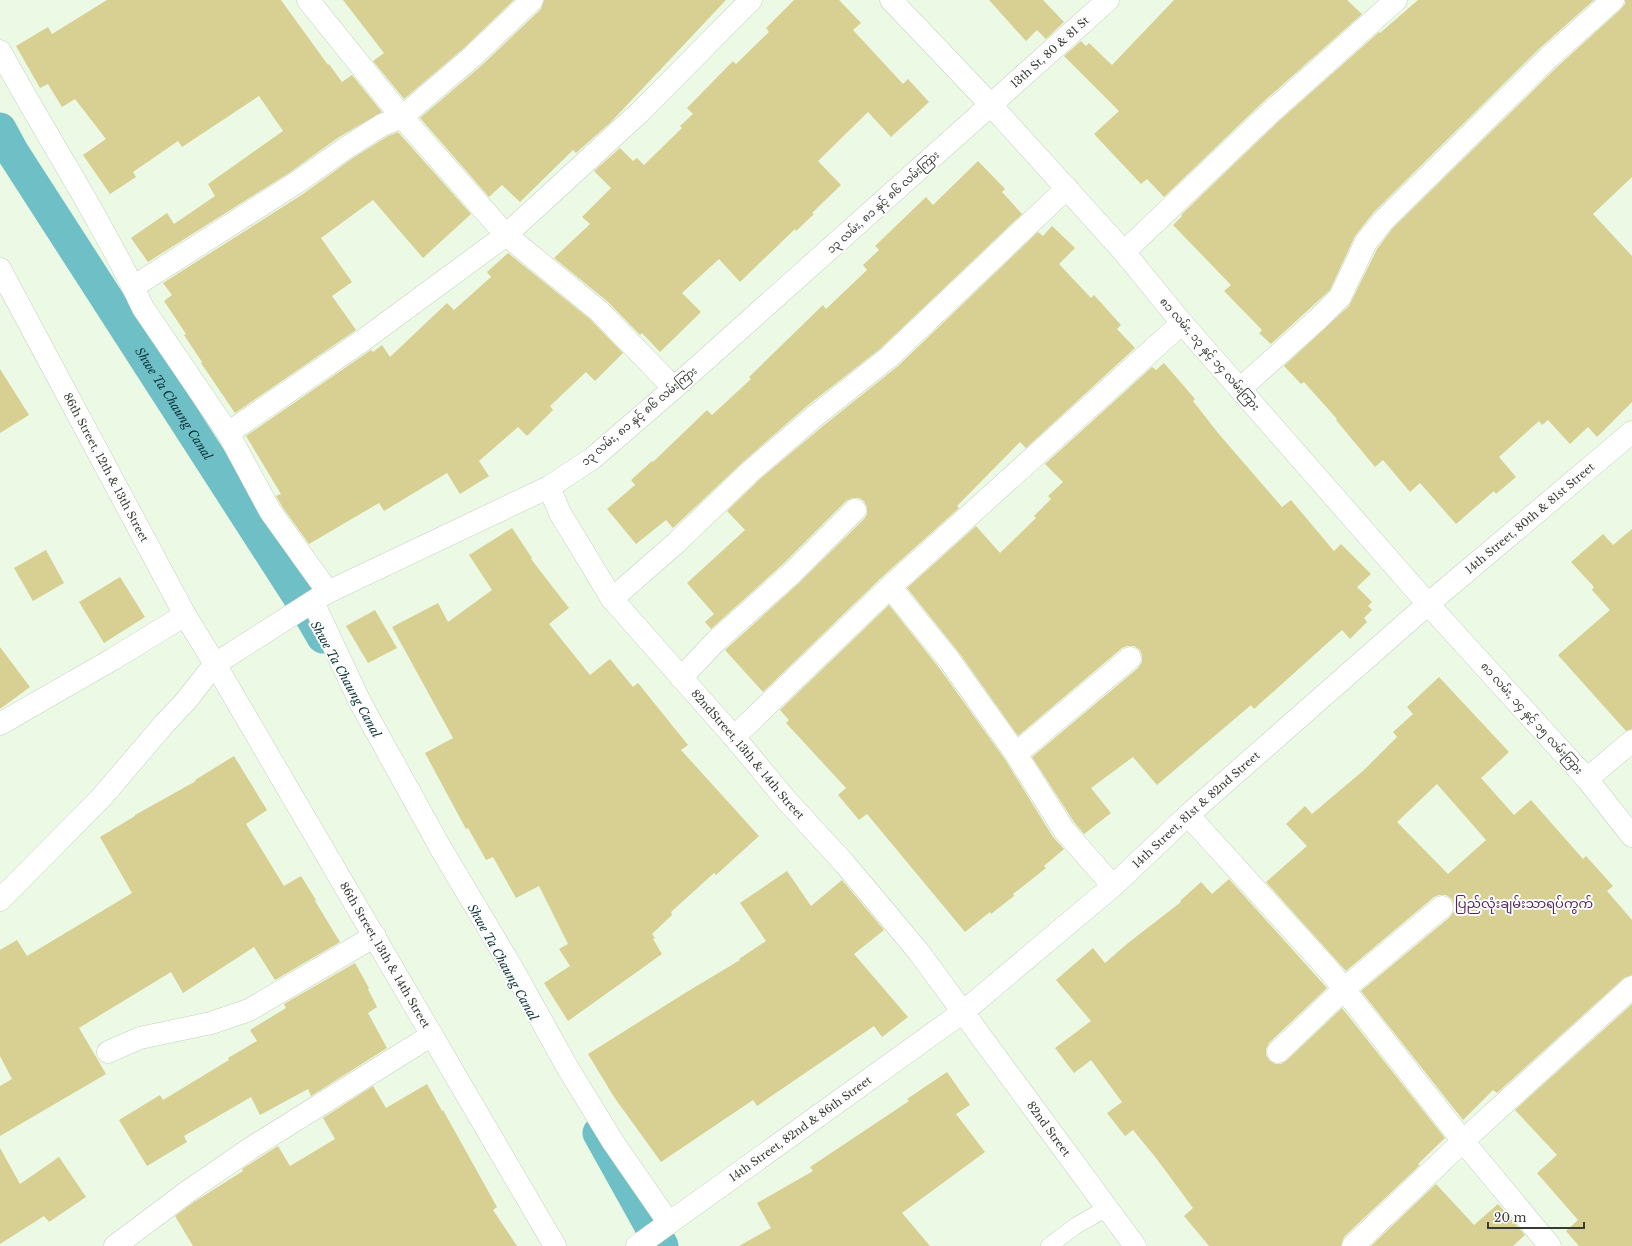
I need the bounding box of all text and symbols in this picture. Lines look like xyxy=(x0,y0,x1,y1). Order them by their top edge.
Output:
street label: 13th St, 80 & 81 St xyxy=(1008,13,1093,91)
street label: ၁၃ လမ်း, ၈၁ နှင့် ၈၆ လမ်းကြား xyxy=(824,148,944,258)
street label: ၈၁ လမ်း, ၁၃ နှင့် ၁၄ လမ်းကြား xyxy=(1156,295,1263,415)
water label: Shwe Ta Chaung Canal xyxy=(132,344,216,463)
street label: ၁၃ လမ်း, ၈၁ နှင့် ၈၆ လမ်းကြား xyxy=(578,363,701,470)
street label: 86th Street, 12th & 13th Street xyxy=(60,390,152,545)
street label: 14th Street, 80th & 81st Street xyxy=(1462,459,1598,577)
water label: Shwe Ta Chaung Canal xyxy=(308,618,384,740)
street label: ၈၁ လမ်း, ၁၄ နှင့် ၁၅ လမ်းကြား xyxy=(1477,659,1586,778)
street label: 82ndStreet, 13th & 14th Street xyxy=(688,686,808,823)
street label: 14th Street, 81st & 82nd Street xyxy=(1129,748,1263,871)
street label: 86th Street, 13th & 14th Street xyxy=(337,880,434,1031)
district label: ပြည်လုံးချမ်းသာရပ်ကွက် xyxy=(1455,895,1593,914)
water label: Shwe Ta Chaung Canal xyxy=(465,901,541,1023)
street label: 14th Street, 82nd & 86th Street xyxy=(726,1072,875,1185)
street label: 82nd Street xyxy=(1024,1099,1074,1160)
scale bar xyxy=(1488,1204,1584,1230)
text: 20 m xyxy=(1494,1210,1526,1225)

